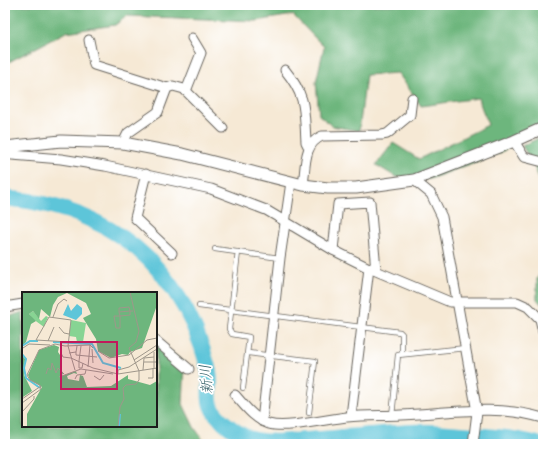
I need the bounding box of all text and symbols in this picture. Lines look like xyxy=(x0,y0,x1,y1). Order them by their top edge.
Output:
inset map xyxy=(22,292,157,427)
water label: 新川 xyxy=(198,363,218,395)

